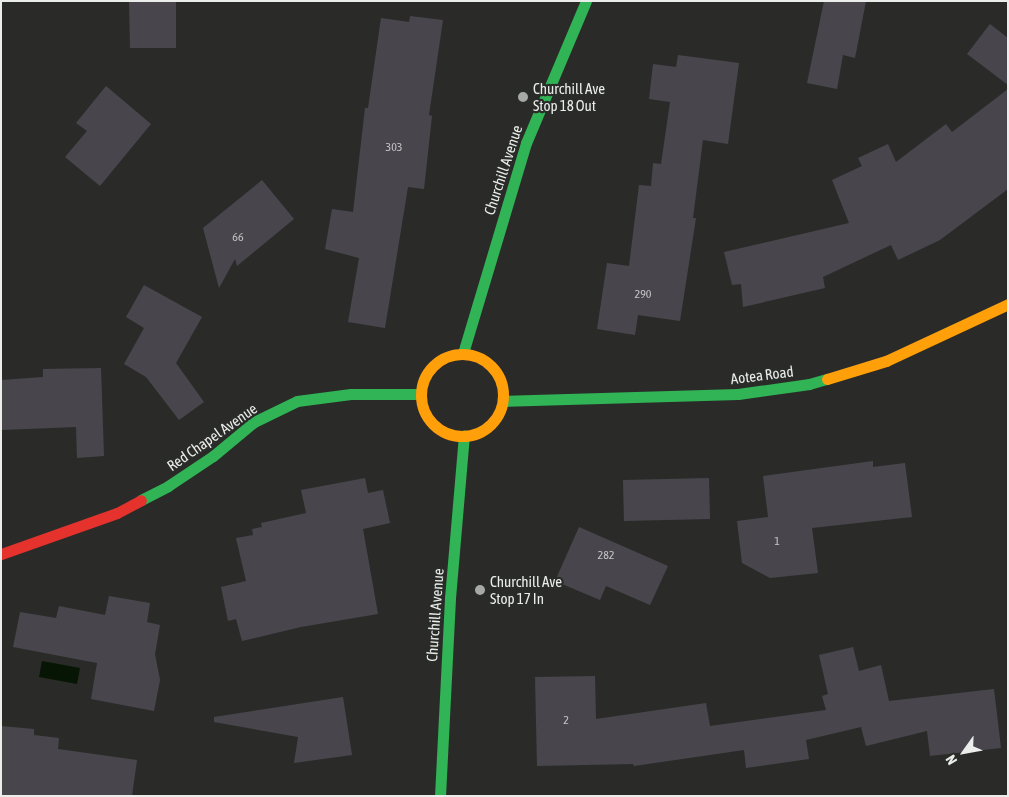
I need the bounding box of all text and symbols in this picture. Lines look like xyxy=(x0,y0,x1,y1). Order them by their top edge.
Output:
place label: Churchill Ave Stop 18 Out xyxy=(533,79,605,114)
marker: Churchill Ave Stop 18 Out xyxy=(517,91,529,103)
street label: Churchill Avenue xyxy=(480,123,526,217)
house number: 303 xyxy=(386,141,402,155)
house number: 66 xyxy=(232,231,244,245)
house number: 290 xyxy=(635,288,651,302)
street label: Aotea Road xyxy=(730,362,794,388)
street label: Red Chapel Avenue xyxy=(163,399,261,475)
house number: 1 xyxy=(774,535,780,549)
house number: 282 xyxy=(598,549,614,563)
street label: Churchill Avenue xyxy=(423,568,447,662)
place label: Churchill Ave Stop 17 In xyxy=(490,572,562,607)
marker: Churchill Ave Stop 17 In xyxy=(474,584,486,596)
house number: 2 xyxy=(563,714,569,728)
north arrow xyxy=(939,727,989,777)
text: N xyxy=(942,752,960,768)

